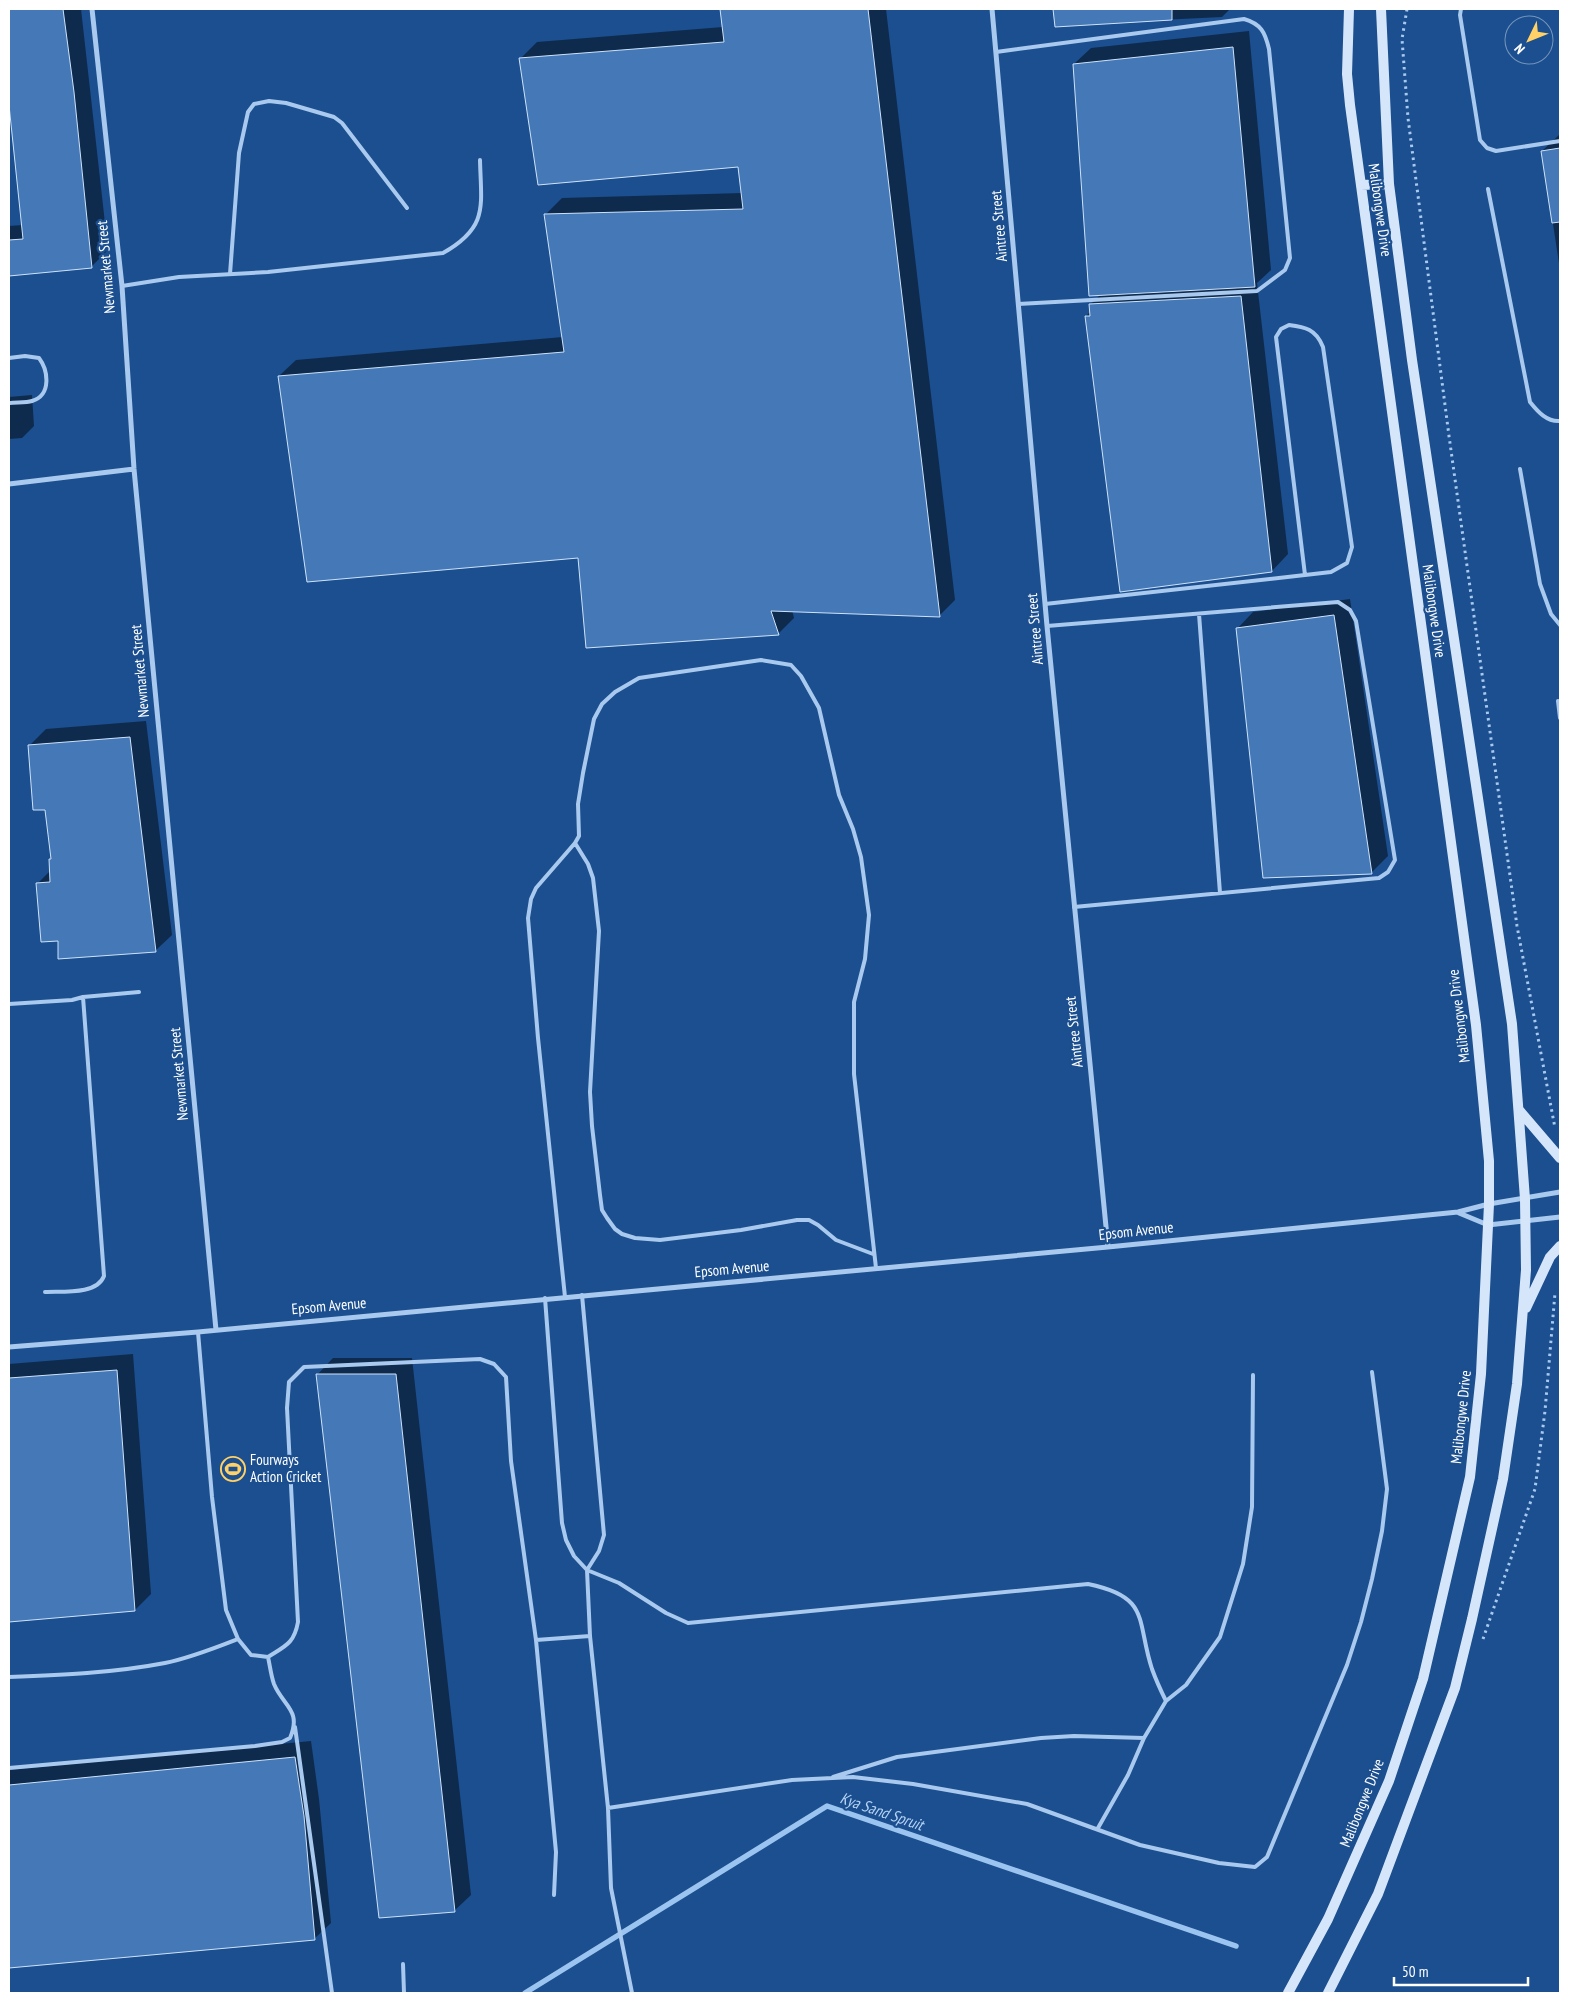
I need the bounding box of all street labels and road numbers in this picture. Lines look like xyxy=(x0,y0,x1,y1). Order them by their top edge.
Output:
street label: Malibongwe Drive xyxy=(1365,162,1396,258)
street label: Aintree Street xyxy=(986,190,1011,263)
street label: Newmarket Street xyxy=(92,220,119,314)
street label: Malibongwe Drive xyxy=(1419,563,1450,659)
street label: Aintree Street xyxy=(1022,593,1047,666)
street label: Newmarket Street xyxy=(126,624,153,718)
street label: Malibongwe Drive xyxy=(1443,968,1474,1064)
street label: Aintree Street xyxy=(1060,995,1087,1069)
street label: Newmarket Street xyxy=(165,1027,192,1121)
street label: Epsom Avenue xyxy=(1098,1217,1174,1244)
street label: Epsom Avenue xyxy=(694,1256,770,1281)
street label: Epsom Avenue xyxy=(291,1293,367,1318)
street label: Malibongwe Drive xyxy=(1446,1369,1475,1465)
street label: Malibongwe Drive xyxy=(1335,1756,1388,1850)

